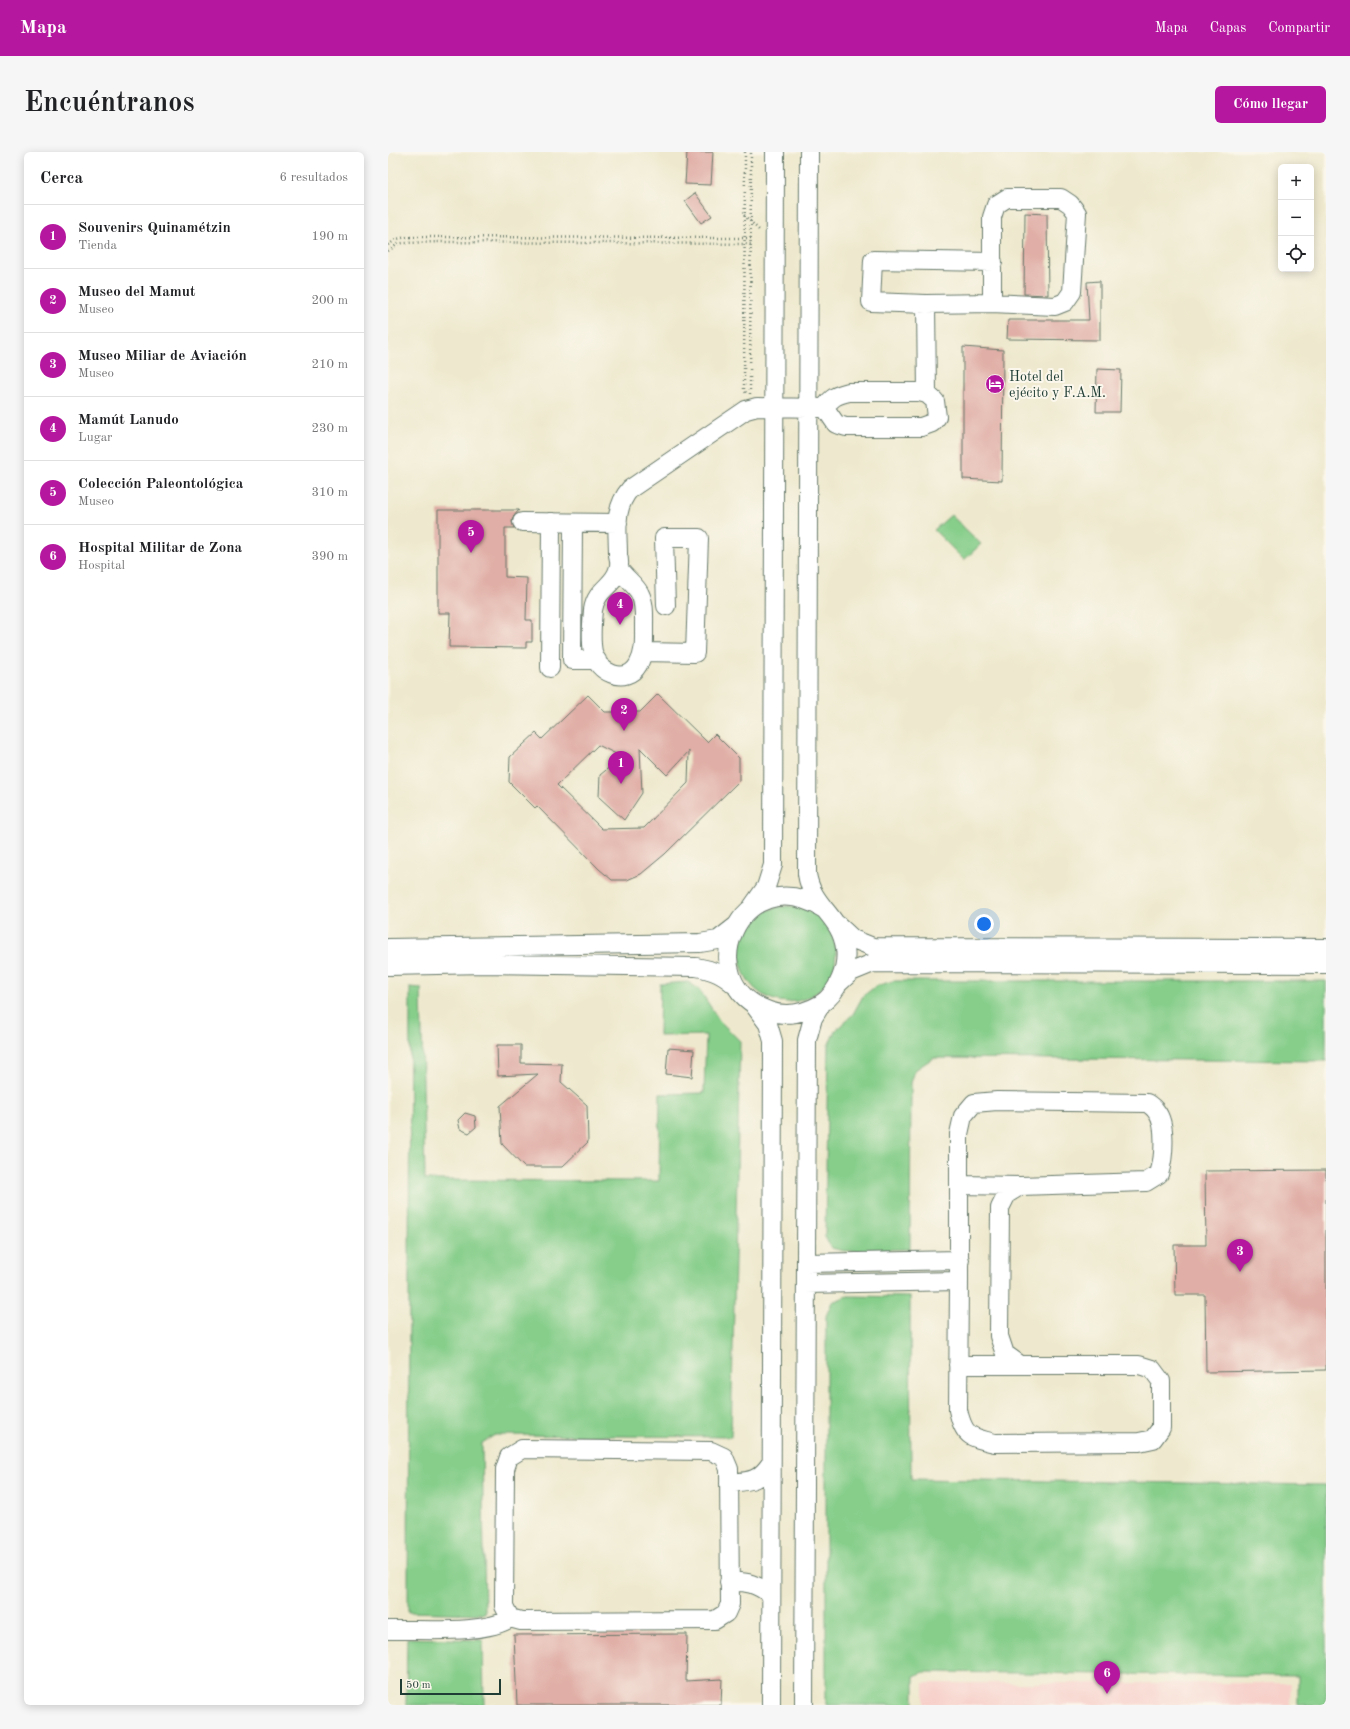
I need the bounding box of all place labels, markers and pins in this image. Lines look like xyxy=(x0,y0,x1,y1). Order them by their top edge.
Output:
place label: Hotel del ejécito y F.A.M. xyxy=(1009,370,1106,400)
hotel icon: Hotel del ejécito y F.A.M. xyxy=(984,373,1006,395)
pin: 5 xyxy=(458,520,484,553)
pin: 4 xyxy=(607,592,633,625)
pin: 2 xyxy=(611,698,637,731)
pin: 1 xyxy=(608,751,634,784)
pin: 3 xyxy=(1227,1239,1253,1272)
pin: 6 xyxy=(1094,1661,1120,1694)

